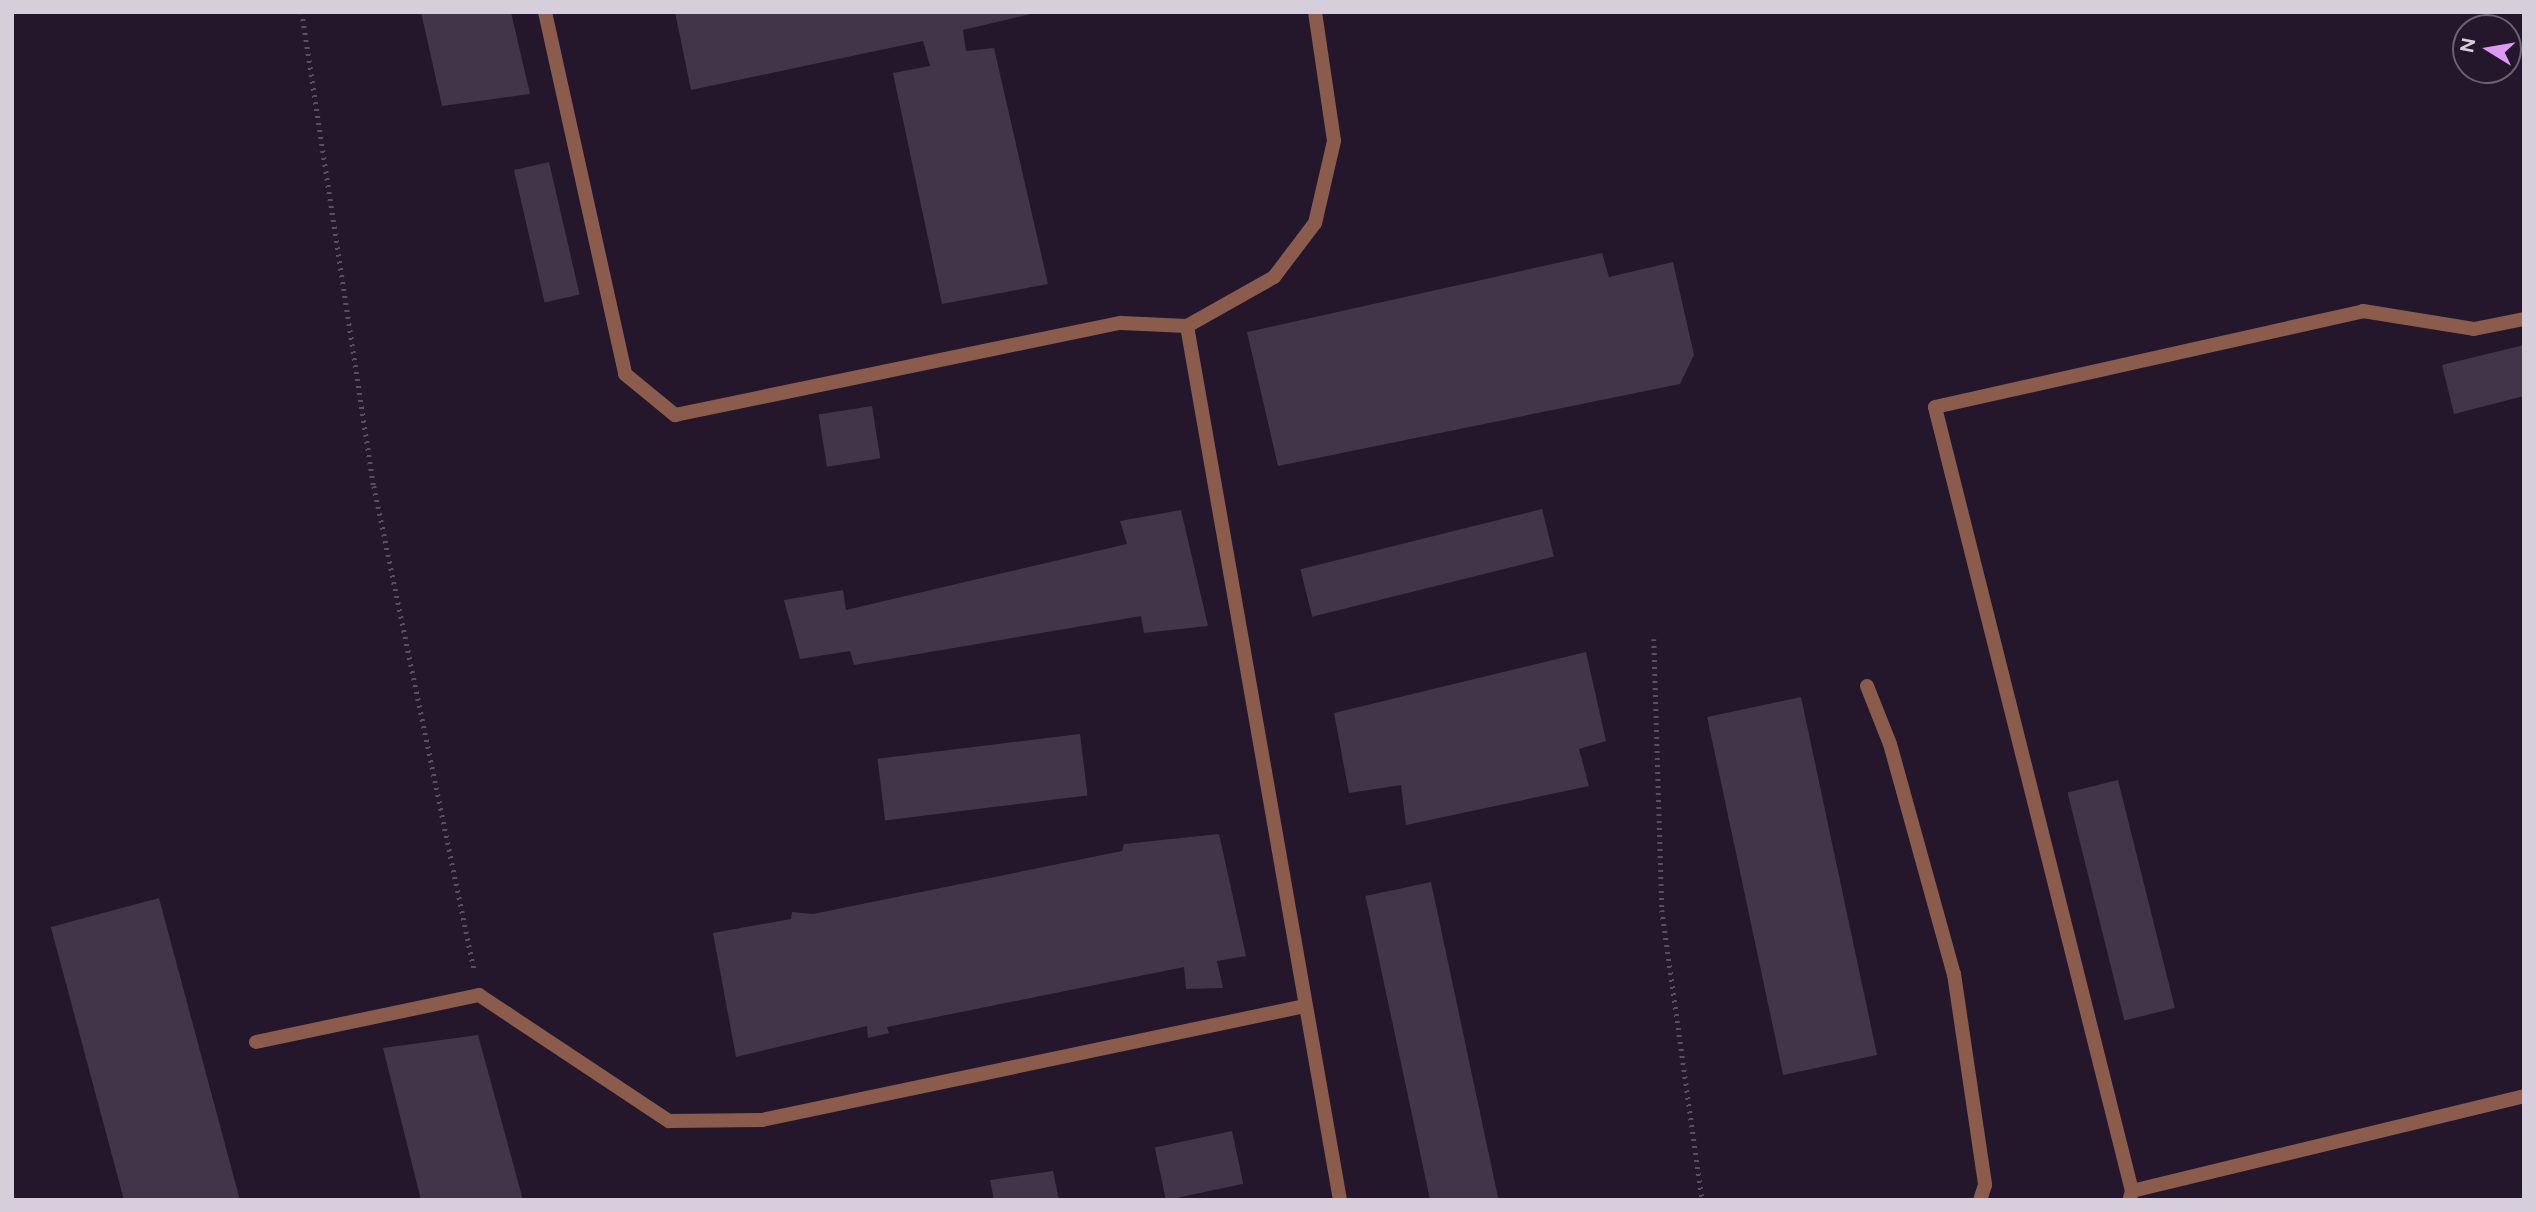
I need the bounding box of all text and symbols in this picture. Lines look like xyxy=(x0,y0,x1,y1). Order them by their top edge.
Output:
north arrow xyxy=(2452,14,2522,84)
text: N xyxy=(2455,36,2481,55)

